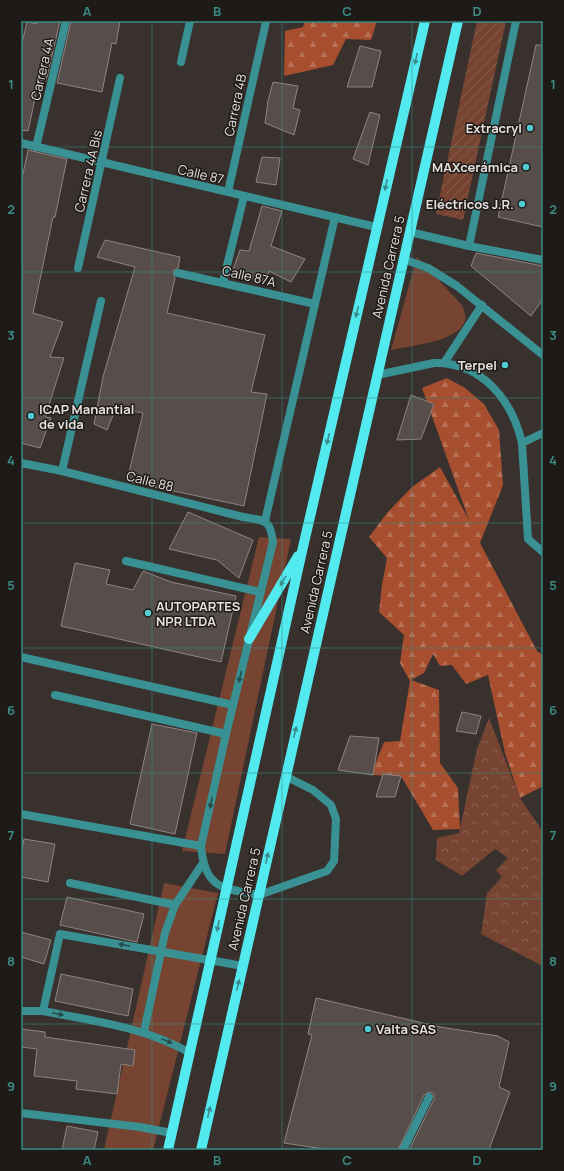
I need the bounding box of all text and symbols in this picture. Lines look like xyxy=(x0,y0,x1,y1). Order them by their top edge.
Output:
text: A xyxy=(83,2,92,20)
text: B xyxy=(213,2,221,20)
text: C xyxy=(342,2,352,20)
text: D xyxy=(472,2,482,20)
street label: Carrera 4A xyxy=(26,36,58,102)
one-way arrow xyxy=(413,53,419,65)
street label: Carrera 4B xyxy=(220,72,250,138)
text: 1 xyxy=(8,75,14,93)
text: 1 xyxy=(550,75,556,93)
place label: Extracryl xyxy=(466,119,522,137)
marker: Extracryl xyxy=(525,123,535,133)
street label: Carrera 4A Bis xyxy=(70,128,106,214)
place label: MAXcerámica xyxy=(432,158,518,176)
street label: Calle 87 xyxy=(176,160,226,188)
marker: MAXcerámica xyxy=(521,162,531,172)
one-way arrow xyxy=(383,180,389,192)
place label: Eléctricos J.R. xyxy=(426,195,514,213)
marker: Eléctricos J.R. xyxy=(517,199,527,209)
text: 2 xyxy=(7,200,15,218)
text: 2 xyxy=(549,200,557,218)
street label: Avenida Carrera 5 xyxy=(367,214,409,320)
street label: Calle 87A xyxy=(220,261,278,291)
one-way arrow xyxy=(353,306,359,318)
text: 3 xyxy=(7,326,15,344)
text: 3 xyxy=(549,326,557,344)
place label: Terpel xyxy=(458,356,497,374)
marker: Terpel xyxy=(500,360,510,370)
place label: ICAP Manantial de vida xyxy=(39,400,134,433)
marker: ICAP Manantial de vida xyxy=(26,411,36,421)
one-way arrow xyxy=(324,433,330,445)
text: 4 xyxy=(7,451,15,469)
text: 4 xyxy=(549,451,557,469)
street label: Calle 88 xyxy=(125,466,175,496)
street label: Avenida Carrera 5 xyxy=(295,529,337,635)
one-way arrow xyxy=(279,575,286,587)
text: 5 xyxy=(7,576,15,594)
text: 5 xyxy=(549,576,557,594)
place label: AUTOPARTES NPR LTDA xyxy=(156,597,241,630)
marker: AUTOPARTES NPR LTDA xyxy=(143,608,153,618)
one-way arrow xyxy=(236,671,242,683)
text: 6 xyxy=(7,701,15,719)
text: 6 xyxy=(549,701,557,719)
one-way arrow xyxy=(293,725,299,738)
one-way arrow xyxy=(207,797,213,810)
text: 7 xyxy=(8,826,15,844)
text: 7 xyxy=(550,826,557,844)
street label: Avenida Carrera 5 xyxy=(223,846,265,952)
one-way arrow xyxy=(264,852,270,865)
one-way arrow xyxy=(215,920,221,933)
one-way arrow xyxy=(118,942,130,948)
text: 8 xyxy=(7,952,15,970)
text: 8 xyxy=(549,952,557,970)
one-way arrow xyxy=(236,979,242,991)
one-way arrow xyxy=(52,1011,64,1017)
place label: Valta SAS xyxy=(376,1020,437,1038)
marker: Valta SAS xyxy=(363,1024,373,1034)
one-way arrow xyxy=(162,1039,174,1045)
text: 9 xyxy=(7,1077,15,1095)
text: 9 xyxy=(549,1077,557,1095)
one-way arrow xyxy=(207,1106,213,1118)
text: A xyxy=(83,1151,92,1169)
text: B xyxy=(213,1151,221,1169)
text: C xyxy=(342,1151,352,1169)
text: D xyxy=(472,1151,482,1169)

